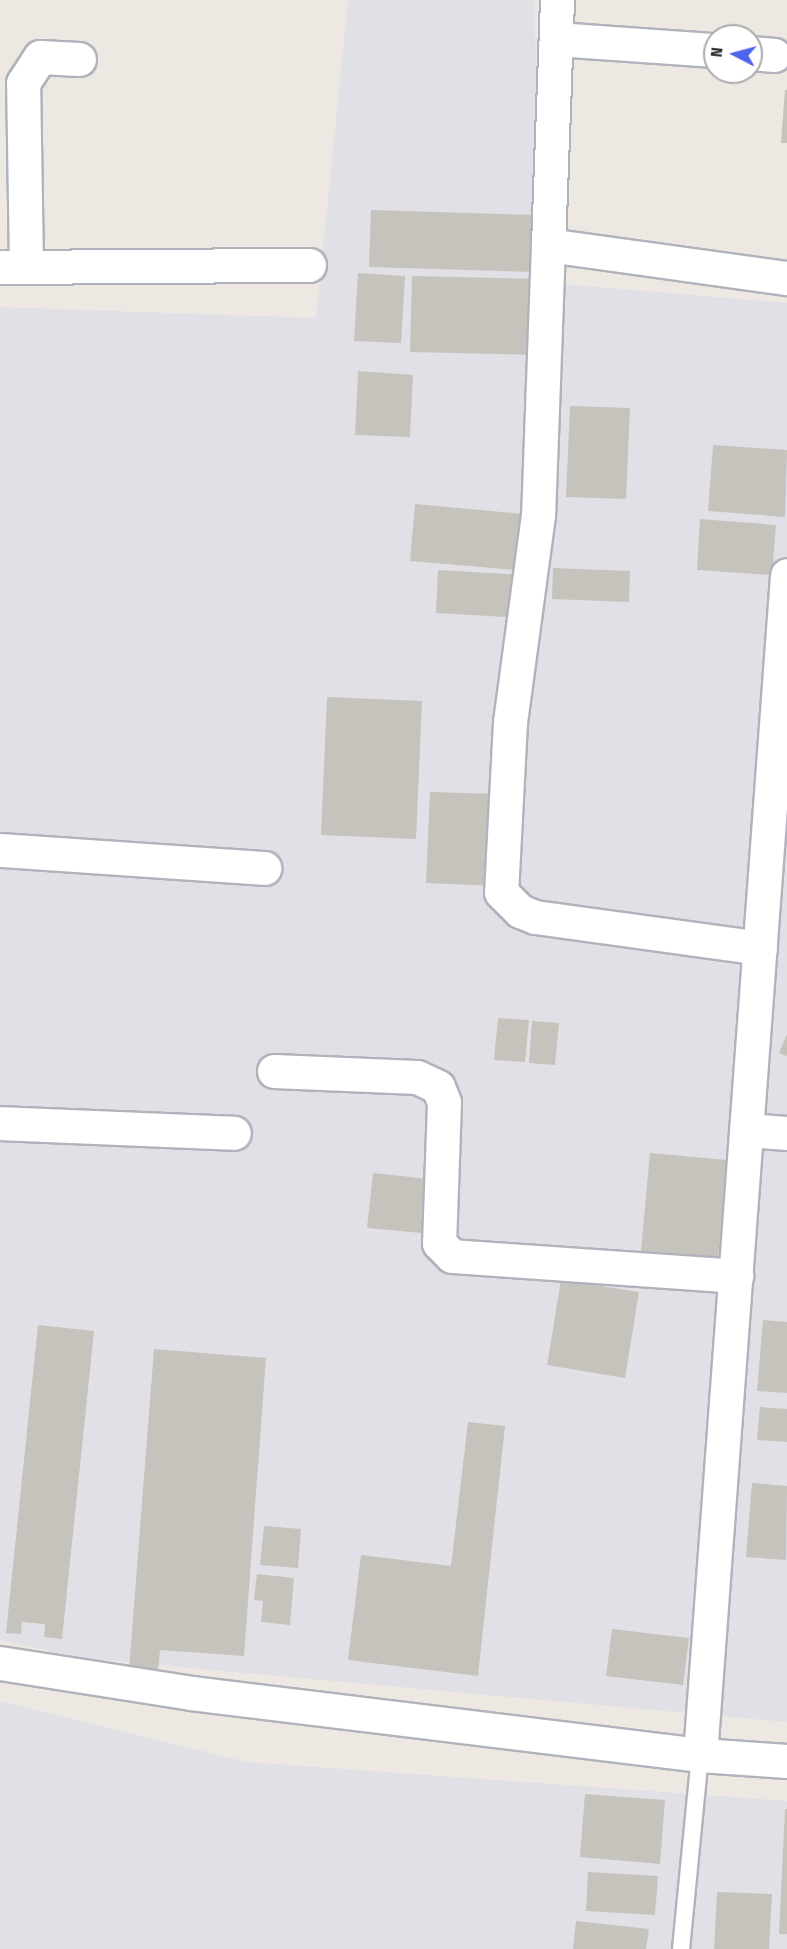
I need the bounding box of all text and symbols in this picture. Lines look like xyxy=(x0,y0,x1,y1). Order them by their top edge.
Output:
north arrow xyxy=(703,24,763,84)
text: N xyxy=(707,47,727,58)

